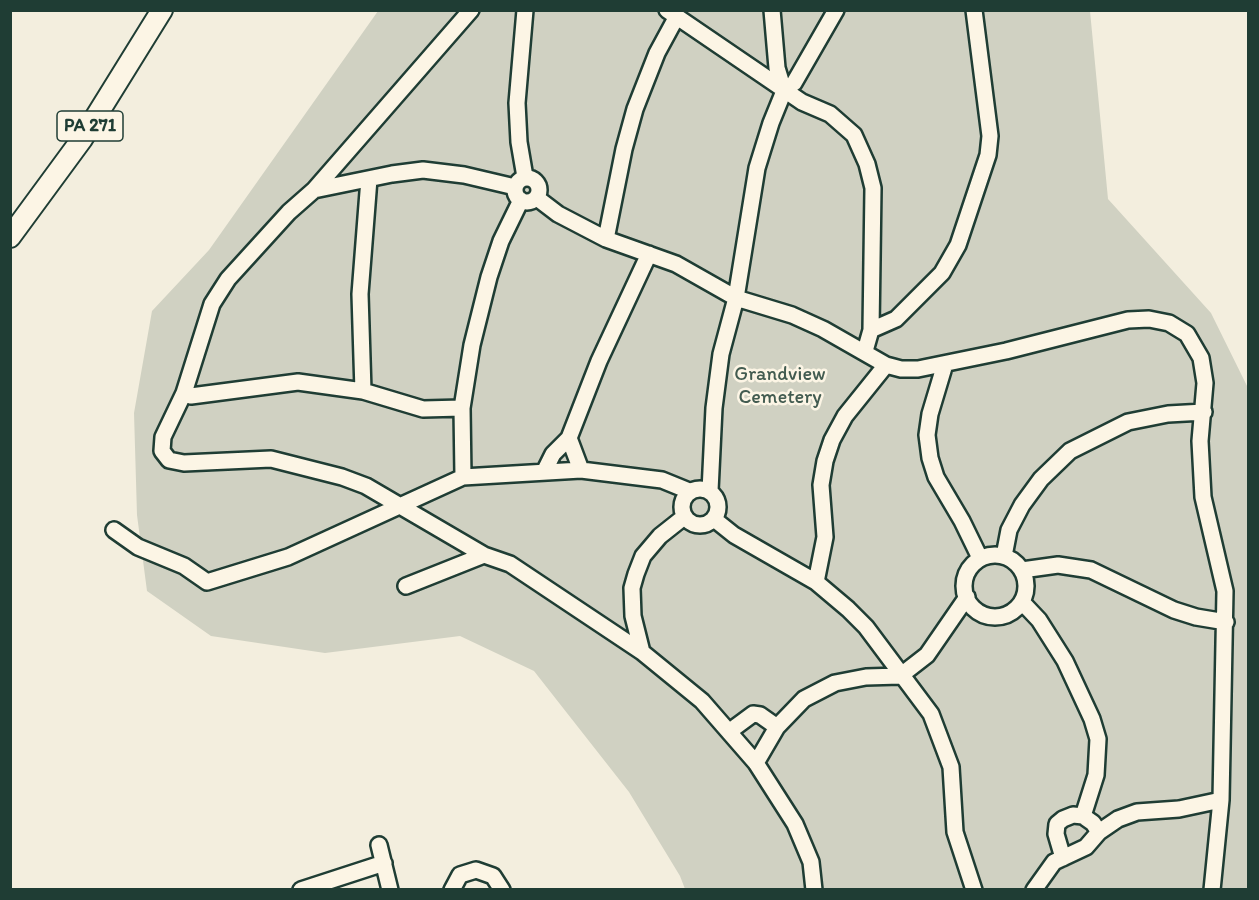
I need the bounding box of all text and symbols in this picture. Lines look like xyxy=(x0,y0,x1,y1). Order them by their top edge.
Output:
road number: PA 271 xyxy=(57,111,123,141)
park label: Grandview Cemetery xyxy=(734,363,826,410)

